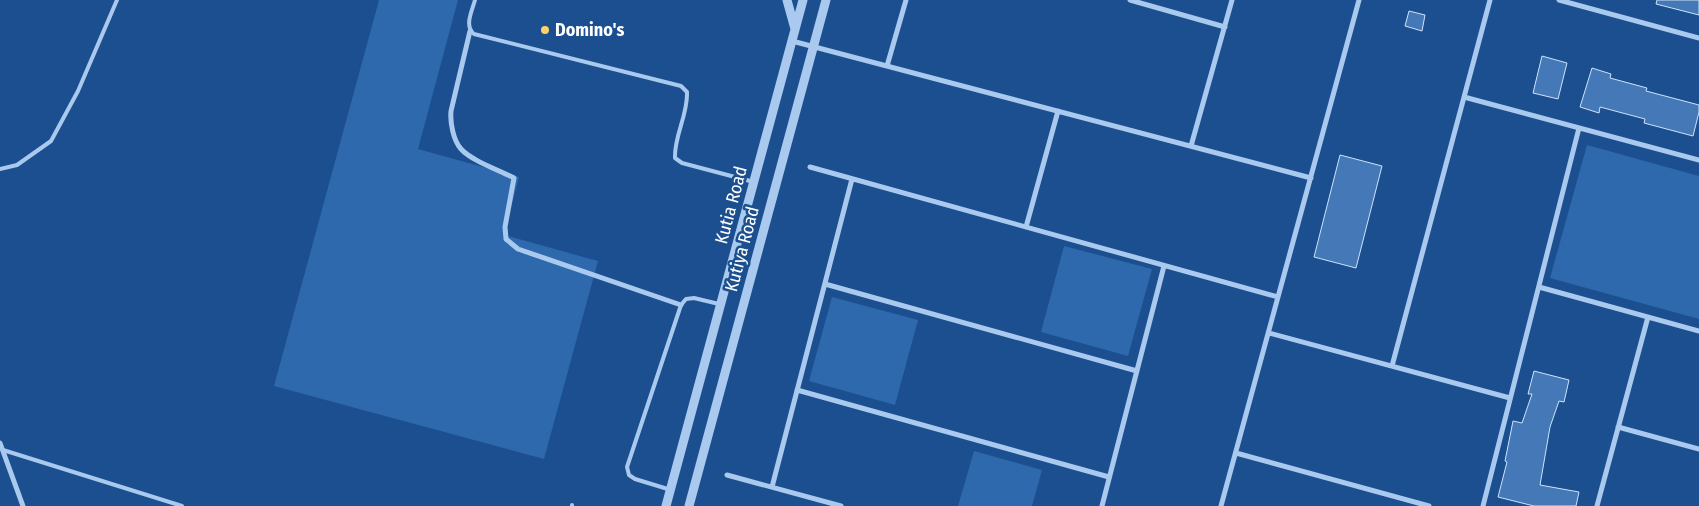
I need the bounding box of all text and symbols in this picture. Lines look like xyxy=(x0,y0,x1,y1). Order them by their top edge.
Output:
place label: Domino's xyxy=(555,19,624,41)
marker: Domino's xyxy=(539,24,551,36)
street label: Kutia Road xyxy=(710,164,752,246)
street label: Kutiya Road xyxy=(720,204,764,294)

